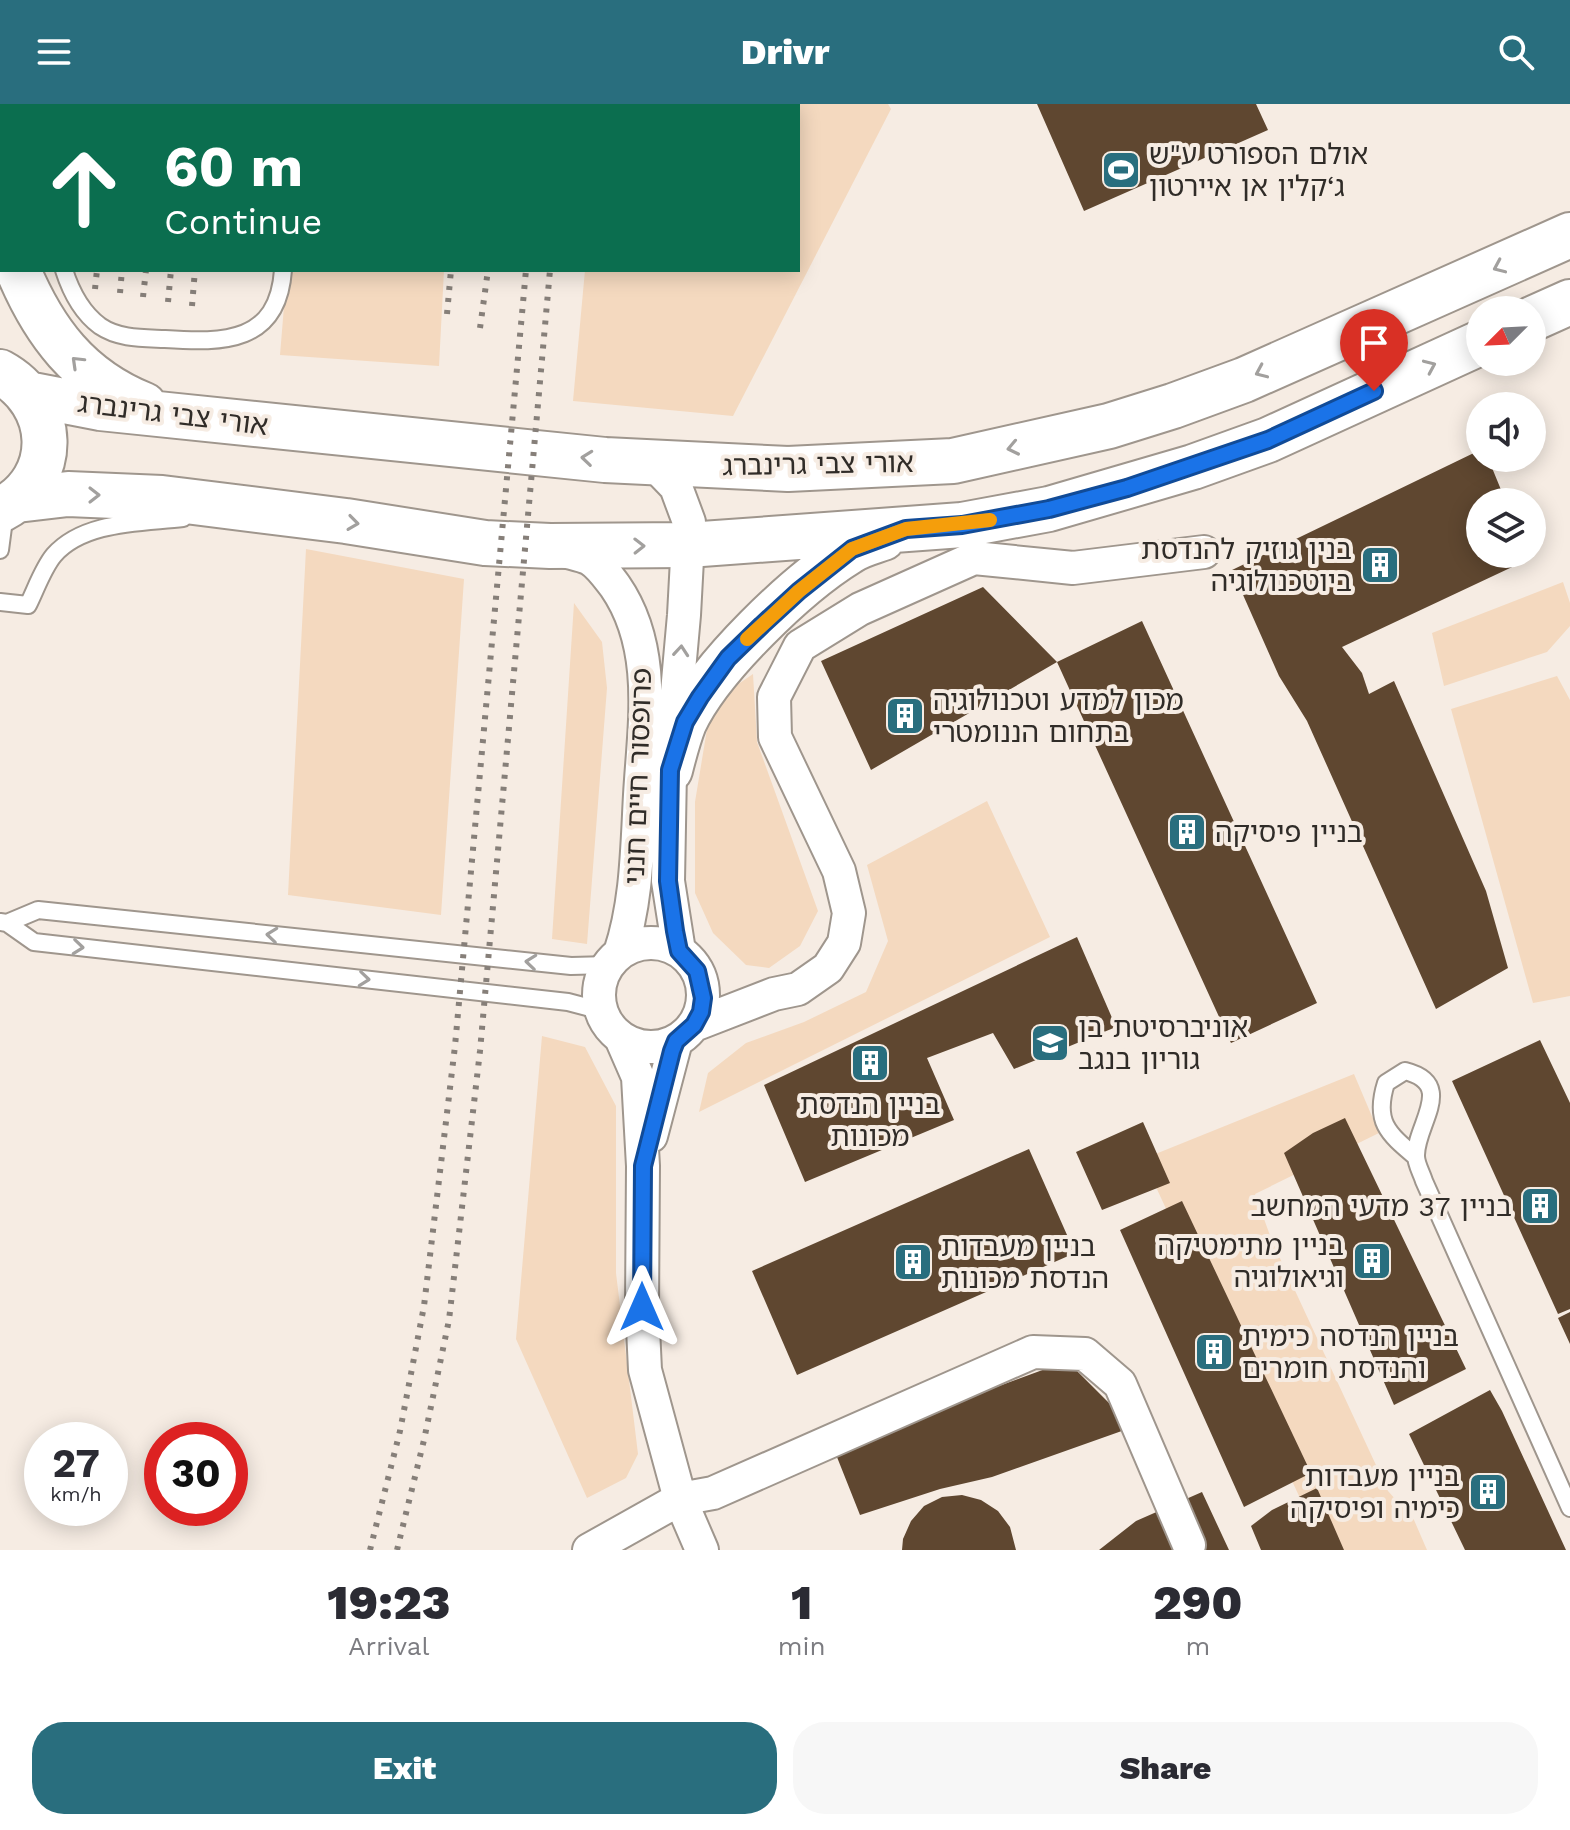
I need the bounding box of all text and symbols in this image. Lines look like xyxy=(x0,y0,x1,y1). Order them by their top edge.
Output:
icon: menu xyxy=(32,30,76,74)
icon: search xyxy=(1494,30,1538,74)
text: Drivr xyxy=(741,31,829,73)
text: 60 m xyxy=(164,134,303,200)
icon: ahead xyxy=(32,136,136,240)
place label: אולם הספורט ע"ש ג‘קלין אן איירטון xyxy=(1149,138,1368,203)
sports icon: אולם הספורט ע"ש ג‘קלין אן איירטון xyxy=(1100,149,1142,191)
text: Continue xyxy=(164,201,322,243)
one-way arrow xyxy=(1492,257,1507,273)
north arrow xyxy=(1466,296,1546,376)
map controls xyxy=(1466,296,1546,568)
pin xyxy=(1340,309,1408,391)
icon: arrive xyxy=(1352,321,1396,365)
one-way arrow xyxy=(72,358,87,372)
one-way arrow xyxy=(1422,359,1436,375)
one-way arrow xyxy=(1255,363,1269,379)
street label: אורי צבי גרינברג xyxy=(76,386,270,442)
button: sound xyxy=(1466,392,1546,472)
one-way arrow xyxy=(1007,439,1020,456)
street label: אורי צבי גרינברג xyxy=(722,446,914,482)
one-way arrow xyxy=(580,450,593,467)
one-way arrow xyxy=(88,486,101,503)
button: layers xyxy=(1466,488,1546,568)
one-way arrow xyxy=(346,513,360,530)
place label: בנין גוזיק להנדסת ביוטכנולוגיה xyxy=(1141,533,1352,598)
one-way arrow xyxy=(633,537,646,554)
building icon: בנין גוזיק להנדסת ביוטכנולוגיה xyxy=(1359,544,1401,586)
one-way arrow xyxy=(672,644,689,657)
street label: פרופסור חיים חנני xyxy=(618,667,658,885)
place label: מכון למדע וטכנולוגיה בתחום הננומטרי xyxy=(933,684,1184,749)
building icon: מכון למדע וטכנולוגיה בתחום הננומטרי xyxy=(884,695,926,737)
building icon: בניין פיסיקה xyxy=(1166,811,1208,853)
place label: בניין פיסיקה xyxy=(1215,816,1363,849)
one-way arrow xyxy=(266,927,279,944)
one-way arrow xyxy=(72,939,85,956)
one-way arrow xyxy=(524,954,537,971)
one-way arrow xyxy=(358,971,371,988)
place label: אוניברסיטת בן גוריון בנגב xyxy=(1078,1011,1248,1076)
school or university icon: אוניברסיטת בן גוריון בנגב xyxy=(1029,1022,1071,1064)
building icon: בניין הנדסת מכונות xyxy=(849,1042,891,1084)
place label: בניין הנדסת מכונות xyxy=(799,1088,941,1153)
building icon: בניין 37 מדעי המחשב xyxy=(1519,1185,1561,1227)
place label: בניין 37 מדעי המחשב xyxy=(1250,1190,1512,1223)
place label: בניין מתימטיקה וגיאולוגיה xyxy=(1158,1229,1344,1294)
place label: בניין מעבדות הנדסת מכונות xyxy=(941,1230,1109,1295)
building icon: בניין מתימטיקה וגיאולוגיה xyxy=(1351,1240,1393,1282)
building icon: בניין מעבדות הנדסת מכונות xyxy=(892,1241,934,1283)
position arrow xyxy=(600,1265,684,1349)
place label: בניין הנדסה כימית והנדסת חומרים xyxy=(1242,1320,1459,1385)
building icon: בניין הנדסה כימית והנדסת חומרים xyxy=(1193,1331,1235,1373)
speed limit sign: 30 xyxy=(144,1422,248,1526)
text: 27 xyxy=(52,1440,100,1487)
place label: בניין מעבדות כימיה ופיסיקה xyxy=(1290,1460,1460,1525)
building icon: בניין מעבדות כימיה ופיסיקה xyxy=(1467,1471,1509,1513)
text: km/h xyxy=(50,1482,102,1506)
text: 19:23 xyxy=(327,1574,450,1631)
text: 1 xyxy=(791,1574,812,1631)
text: 290 xyxy=(1153,1574,1243,1631)
text: Arrival xyxy=(348,1631,429,1661)
text: min xyxy=(778,1631,826,1661)
text: m xyxy=(1185,1631,1210,1661)
button: Exit xyxy=(32,1722,777,1814)
button: Share xyxy=(793,1722,1538,1814)

